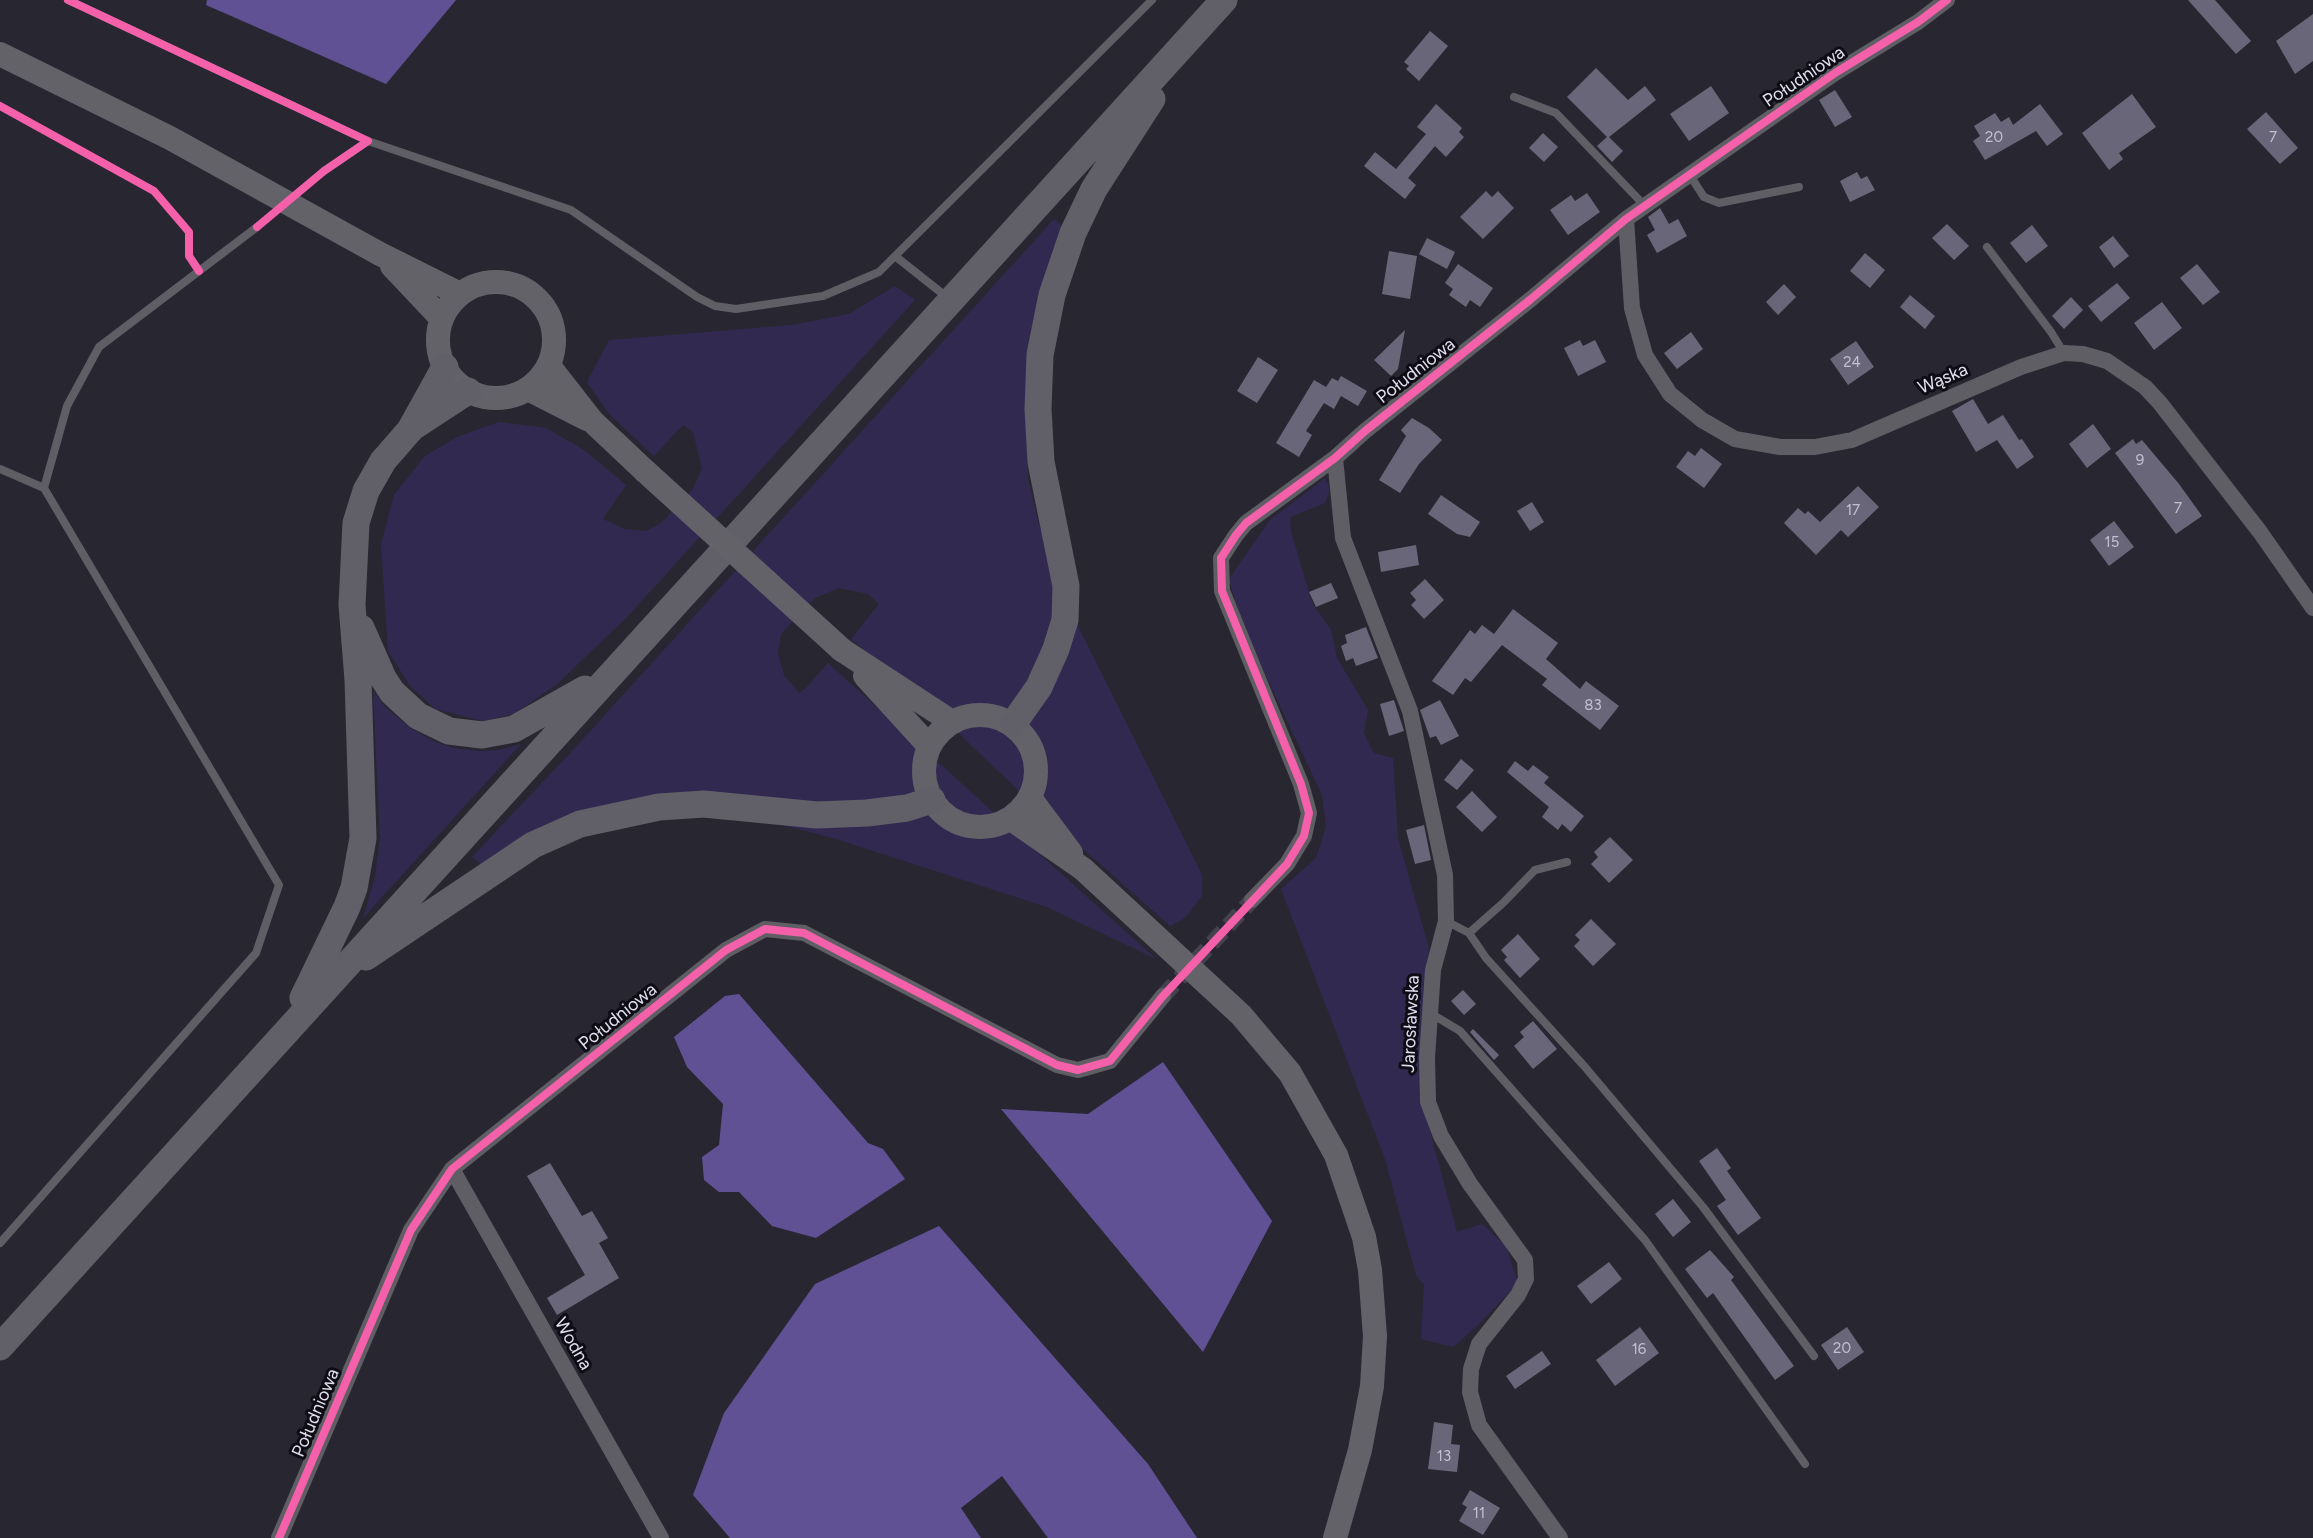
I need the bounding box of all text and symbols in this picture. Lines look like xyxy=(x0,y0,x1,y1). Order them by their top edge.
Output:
street label: Południowa xyxy=(1759,42,1849,112)
house number: 20 xyxy=(1985,129,2003,147)
house number: 7 xyxy=(2269,129,2277,147)
street label: Południowa xyxy=(1372,334,1460,408)
house number: 24 xyxy=(1843,354,1861,372)
street label: Wąska xyxy=(1915,359,1971,399)
house number: 9 xyxy=(2136,452,2144,470)
house number: 7 xyxy=(2174,500,2182,518)
house number: 17 xyxy=(1846,502,1860,520)
house number: 15 xyxy=(2105,534,2119,552)
house number: 83 xyxy=(1584,697,1602,715)
street label: Jarosławska xyxy=(1398,975,1424,1073)
street label: Południowa xyxy=(575,979,661,1055)
street label: Wodna xyxy=(549,1314,597,1374)
house number: 20 xyxy=(1833,1340,1851,1358)
house number: 16 xyxy=(1632,1341,1646,1359)
street label: Południowa xyxy=(288,1366,344,1460)
house number: 13 xyxy=(1437,1448,1451,1466)
house number: 11 xyxy=(1473,1505,1485,1523)

